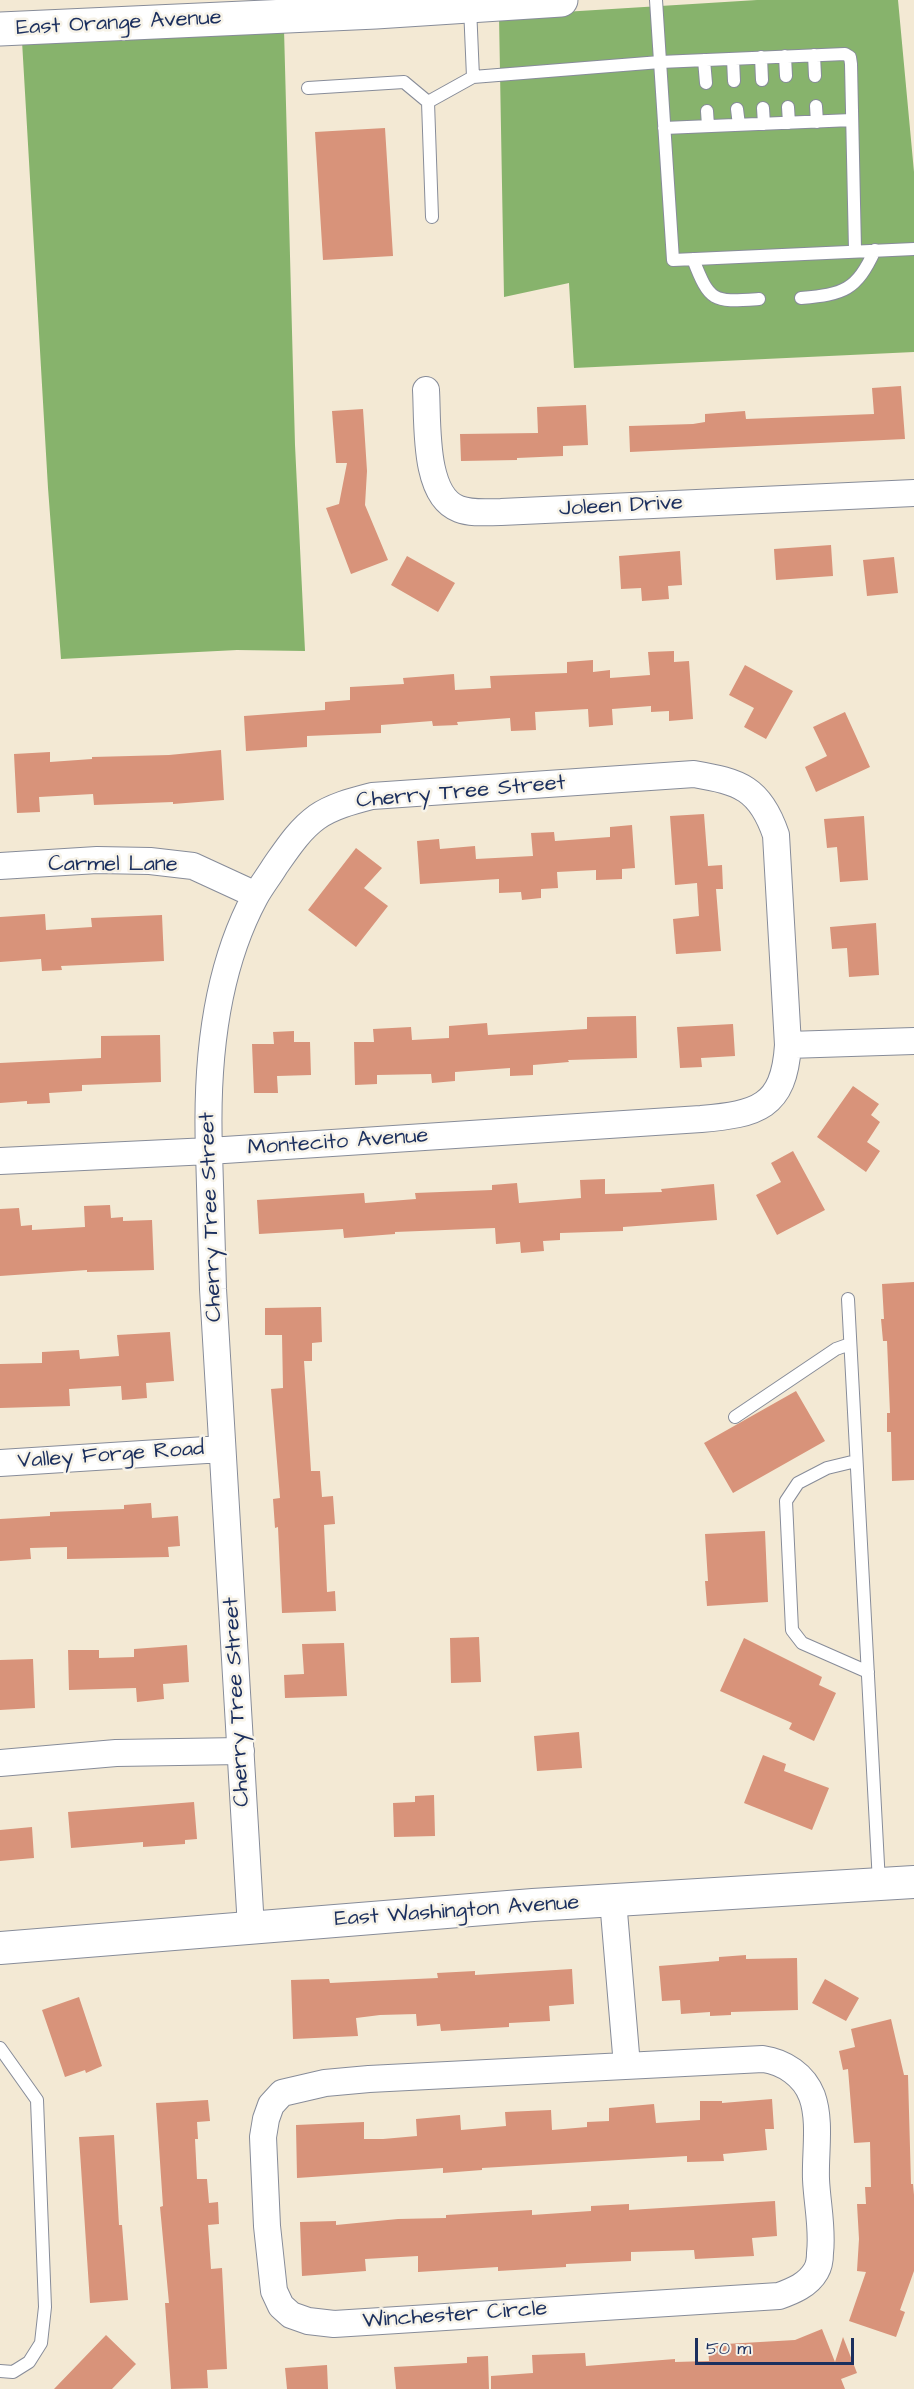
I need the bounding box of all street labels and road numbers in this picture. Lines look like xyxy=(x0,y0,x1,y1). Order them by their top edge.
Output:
street label: East Orange Avenue xyxy=(16,5,222,43)
street label: Joleen Drive xyxy=(558,491,684,523)
street label: Cherry Tree Street xyxy=(355,771,567,815)
street label: Carmel Lane xyxy=(48,852,178,878)
street label: Cherry Tree Street xyxy=(195,1112,229,1322)
street label: Montecito Avenue xyxy=(247,1124,429,1162)
street label: Valley Forge Road xyxy=(17,1436,205,1476)
street label: Cherry Tree Street xyxy=(219,1597,257,1807)
street label: East Washington Avenue xyxy=(334,1890,580,1934)
street label: Winchester Circle xyxy=(362,2296,548,2336)

